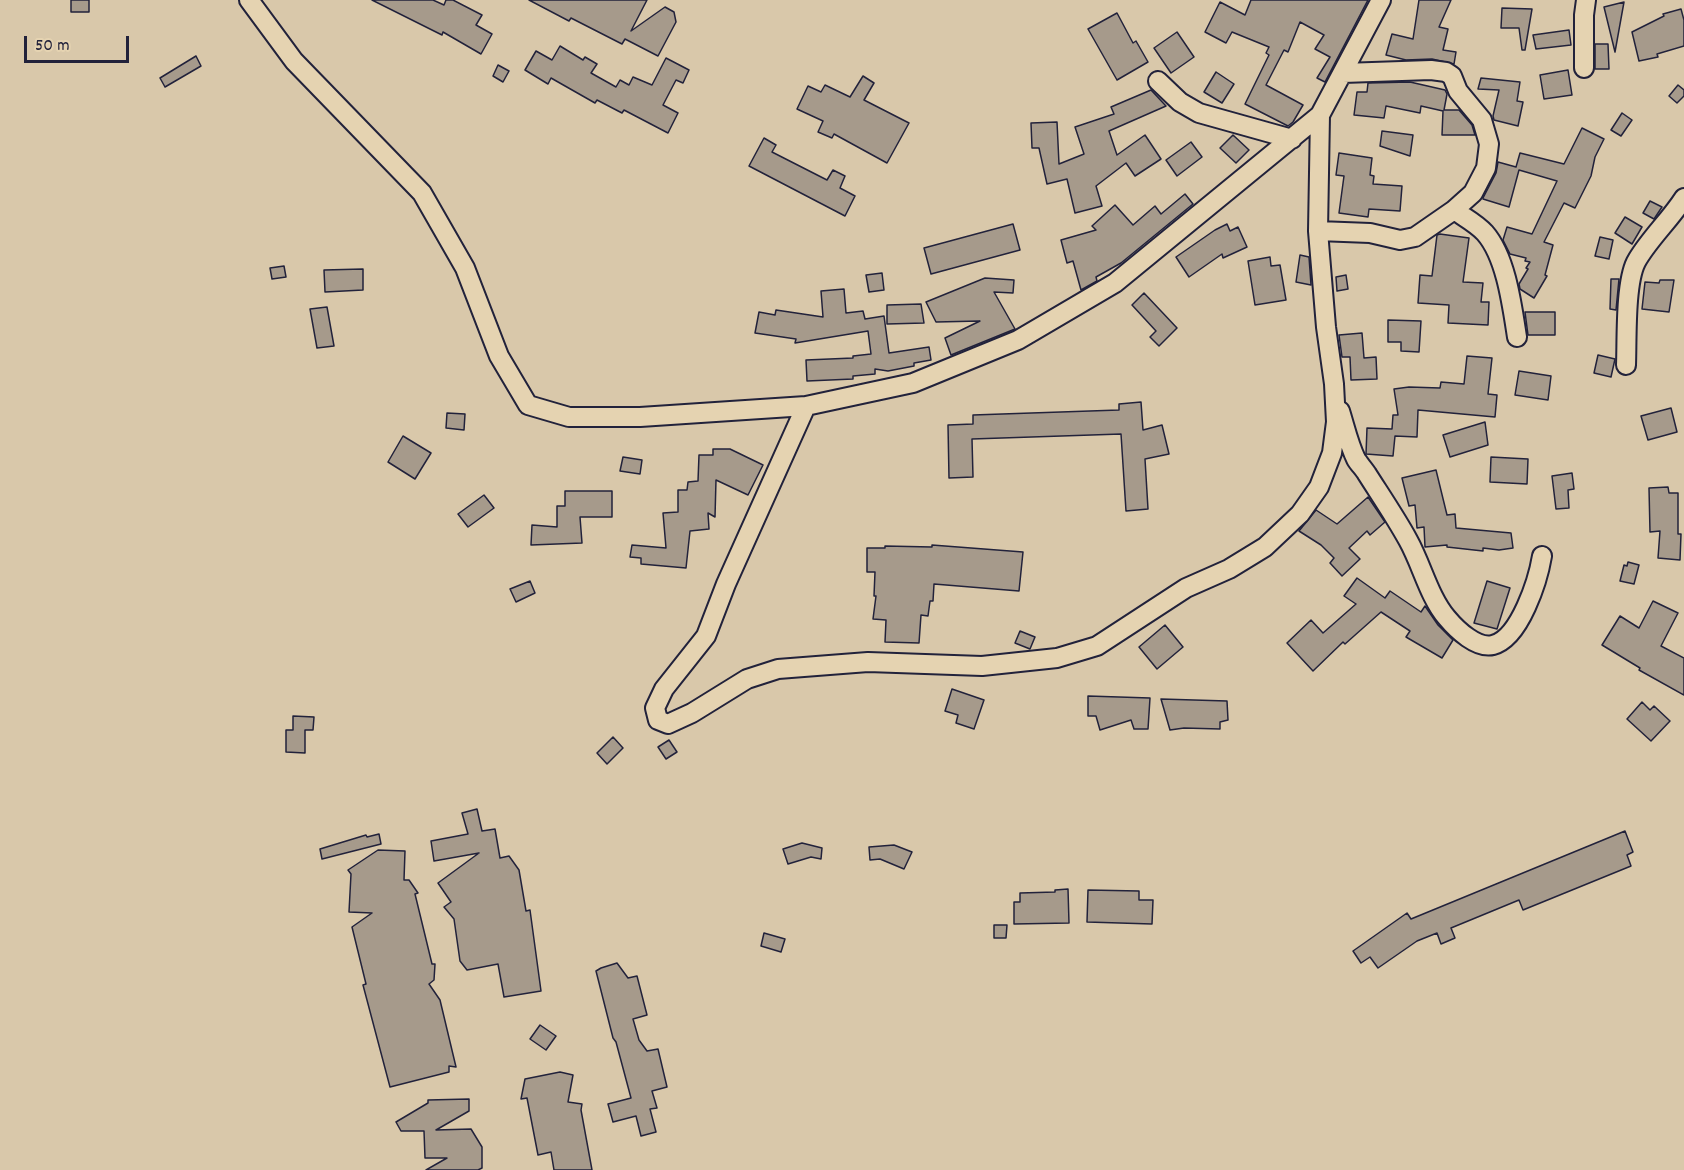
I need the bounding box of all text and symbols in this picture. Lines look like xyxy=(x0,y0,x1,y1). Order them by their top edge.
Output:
scale bar xyxy=(27,24,132,62)
text: 50 m xyxy=(35,34,70,59)

